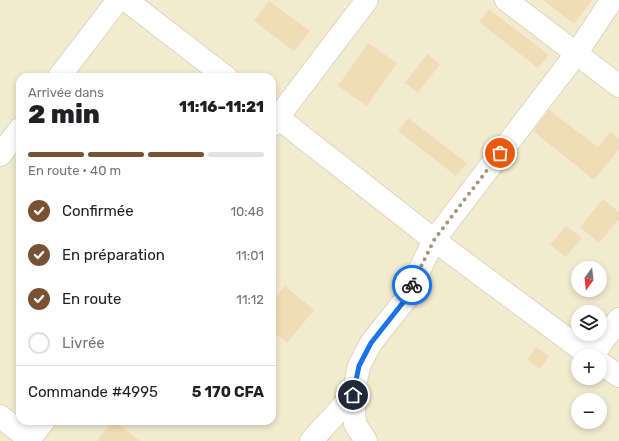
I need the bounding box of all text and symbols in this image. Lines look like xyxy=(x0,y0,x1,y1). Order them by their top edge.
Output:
text: Arrivée dans xyxy=(28,85,104,100)
text: 11:16–11:21 xyxy=(179,98,264,116)
text: 2 min xyxy=(28,99,100,130)
pin xyxy=(483,136,517,170)
icon: bag xyxy=(489,142,511,164)
text: En route · 40 m xyxy=(28,163,121,178)
icon: check xyxy=(28,200,50,222)
text: Confirmée xyxy=(62,202,134,220)
text: 10:48 xyxy=(231,204,264,219)
icon: check xyxy=(28,244,50,266)
text: En préparation xyxy=(62,246,165,264)
text: 11:01 xyxy=(236,248,264,263)
north arrow xyxy=(571,261,607,297)
map controls xyxy=(571,261,607,429)
courier xyxy=(392,265,432,305)
icon: bike xyxy=(401,274,423,296)
icon: check xyxy=(28,288,50,310)
text: En route xyxy=(62,290,121,308)
text: 11:12 xyxy=(236,292,264,307)
button: layers xyxy=(571,305,607,341)
text: Livrée xyxy=(62,334,105,352)
button: + xyxy=(571,349,607,385)
pin xyxy=(336,378,370,412)
text: Commande #4995 xyxy=(28,383,158,401)
text: 5 170 CFA xyxy=(192,383,264,401)
icon: home xyxy=(342,384,364,406)
button: − xyxy=(571,393,607,429)

